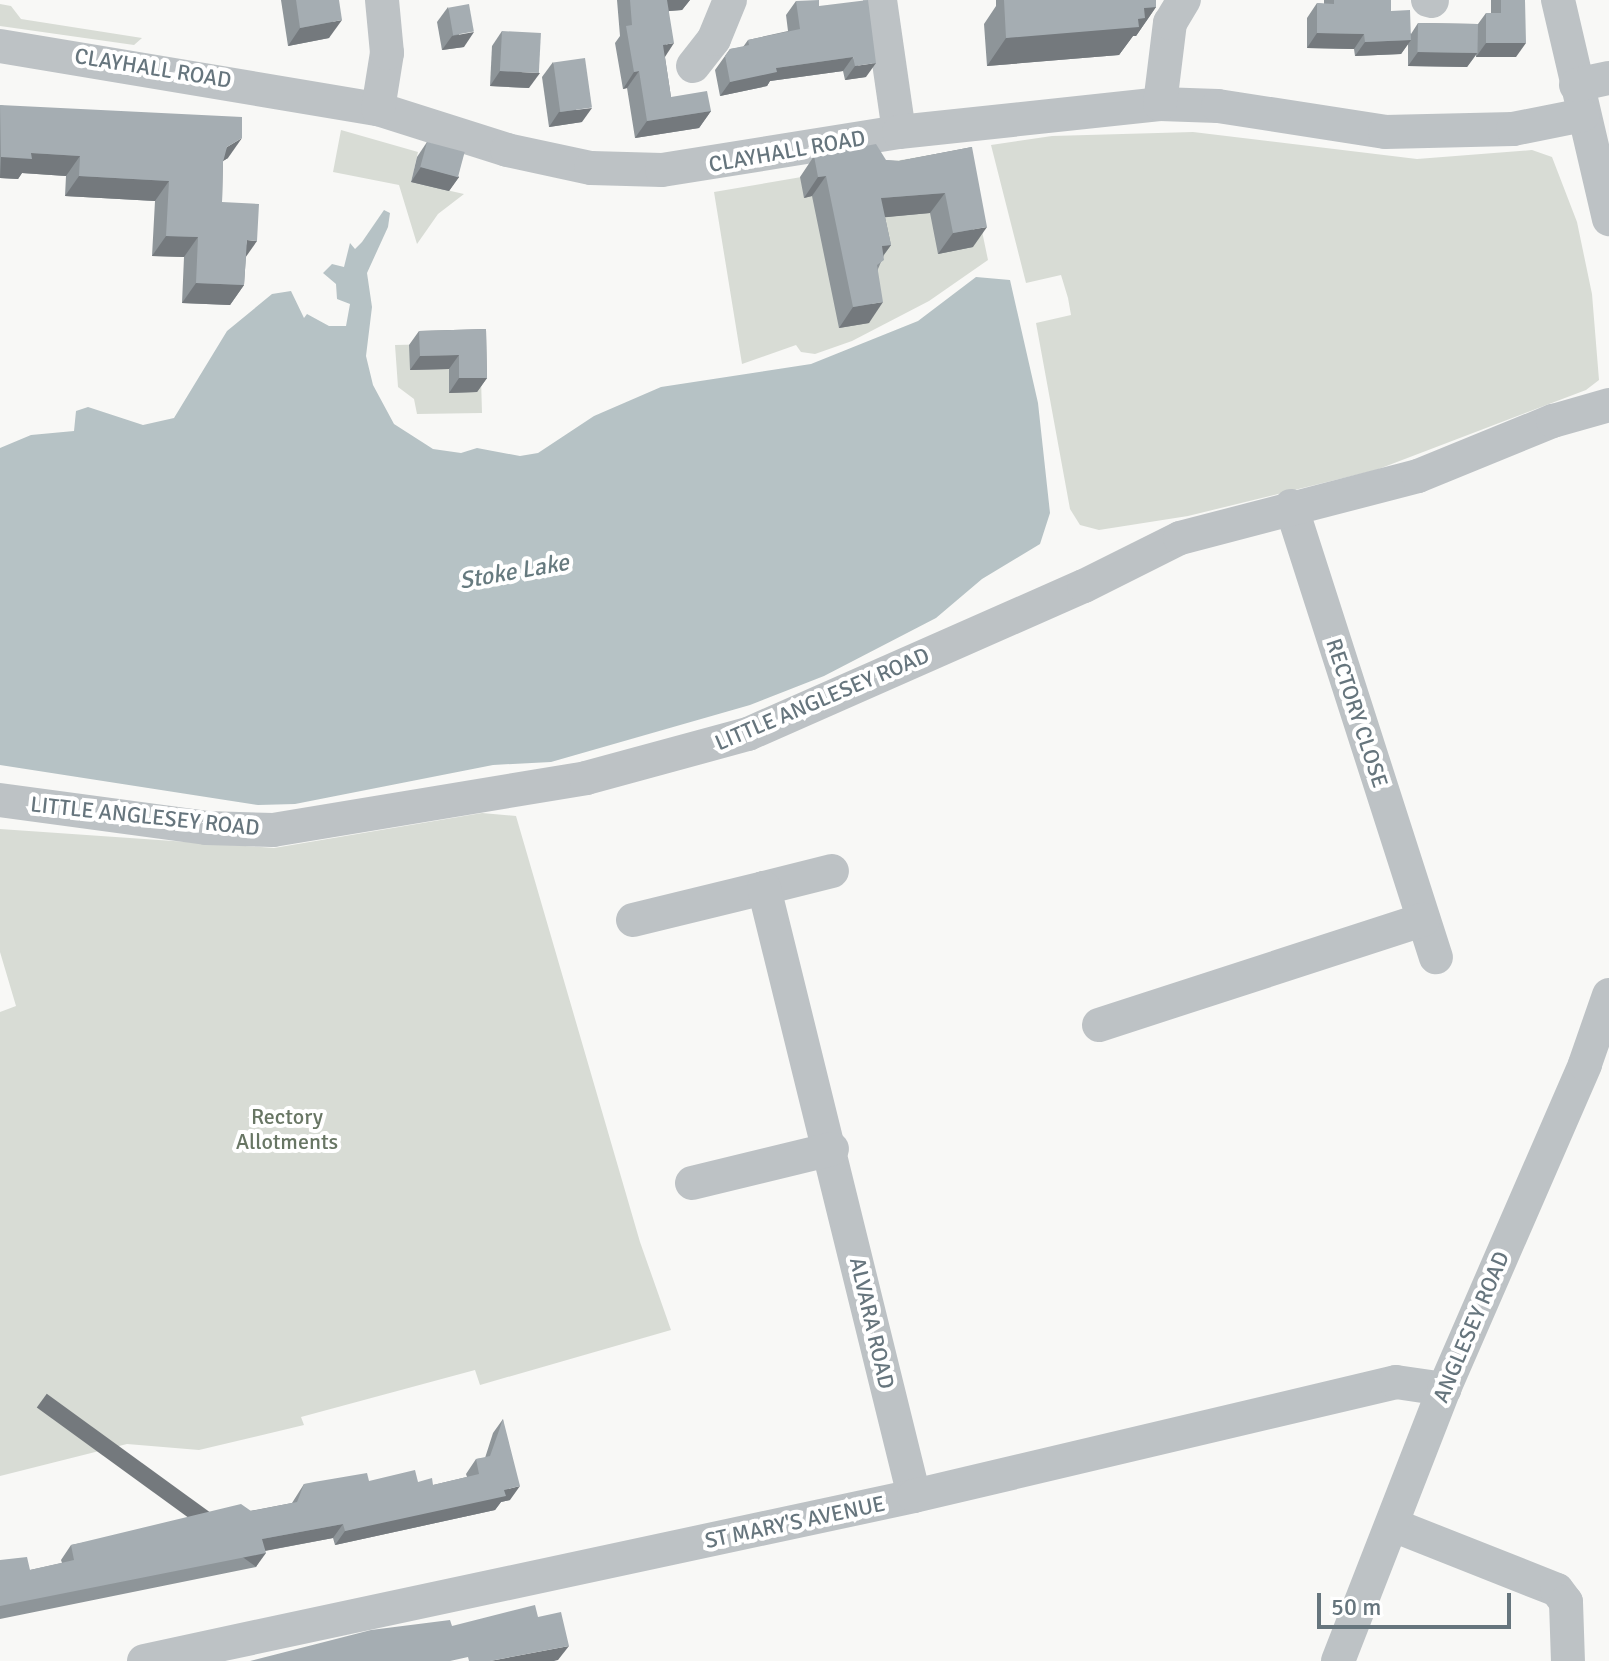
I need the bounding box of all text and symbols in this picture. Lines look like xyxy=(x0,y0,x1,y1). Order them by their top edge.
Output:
street label: CLAYHALL ROAD xyxy=(73,43,233,93)
street label: CLAYHALL ROAD xyxy=(707,124,867,178)
water label: Stoke Lake xyxy=(457,548,571,596)
street label: RECTORY CLOSE xyxy=(1320,635,1394,791)
street label: LITTLE ANGLESEY ROAD xyxy=(711,642,933,756)
street label: LITTLE ANGLESEY ROAD xyxy=(29,791,261,841)
park label: Rectory Allotments xyxy=(236,1103,338,1154)
street label: ANGLESEY ROAD xyxy=(1427,1247,1515,1407)
street label: ALVARA ROAD xyxy=(844,1255,900,1391)
street label: ST MARY'S AVENUE xyxy=(703,1490,887,1554)
scale bar xyxy=(1321,1577,1515,1627)
text: 50 m xyxy=(1331,1592,1381,1622)

